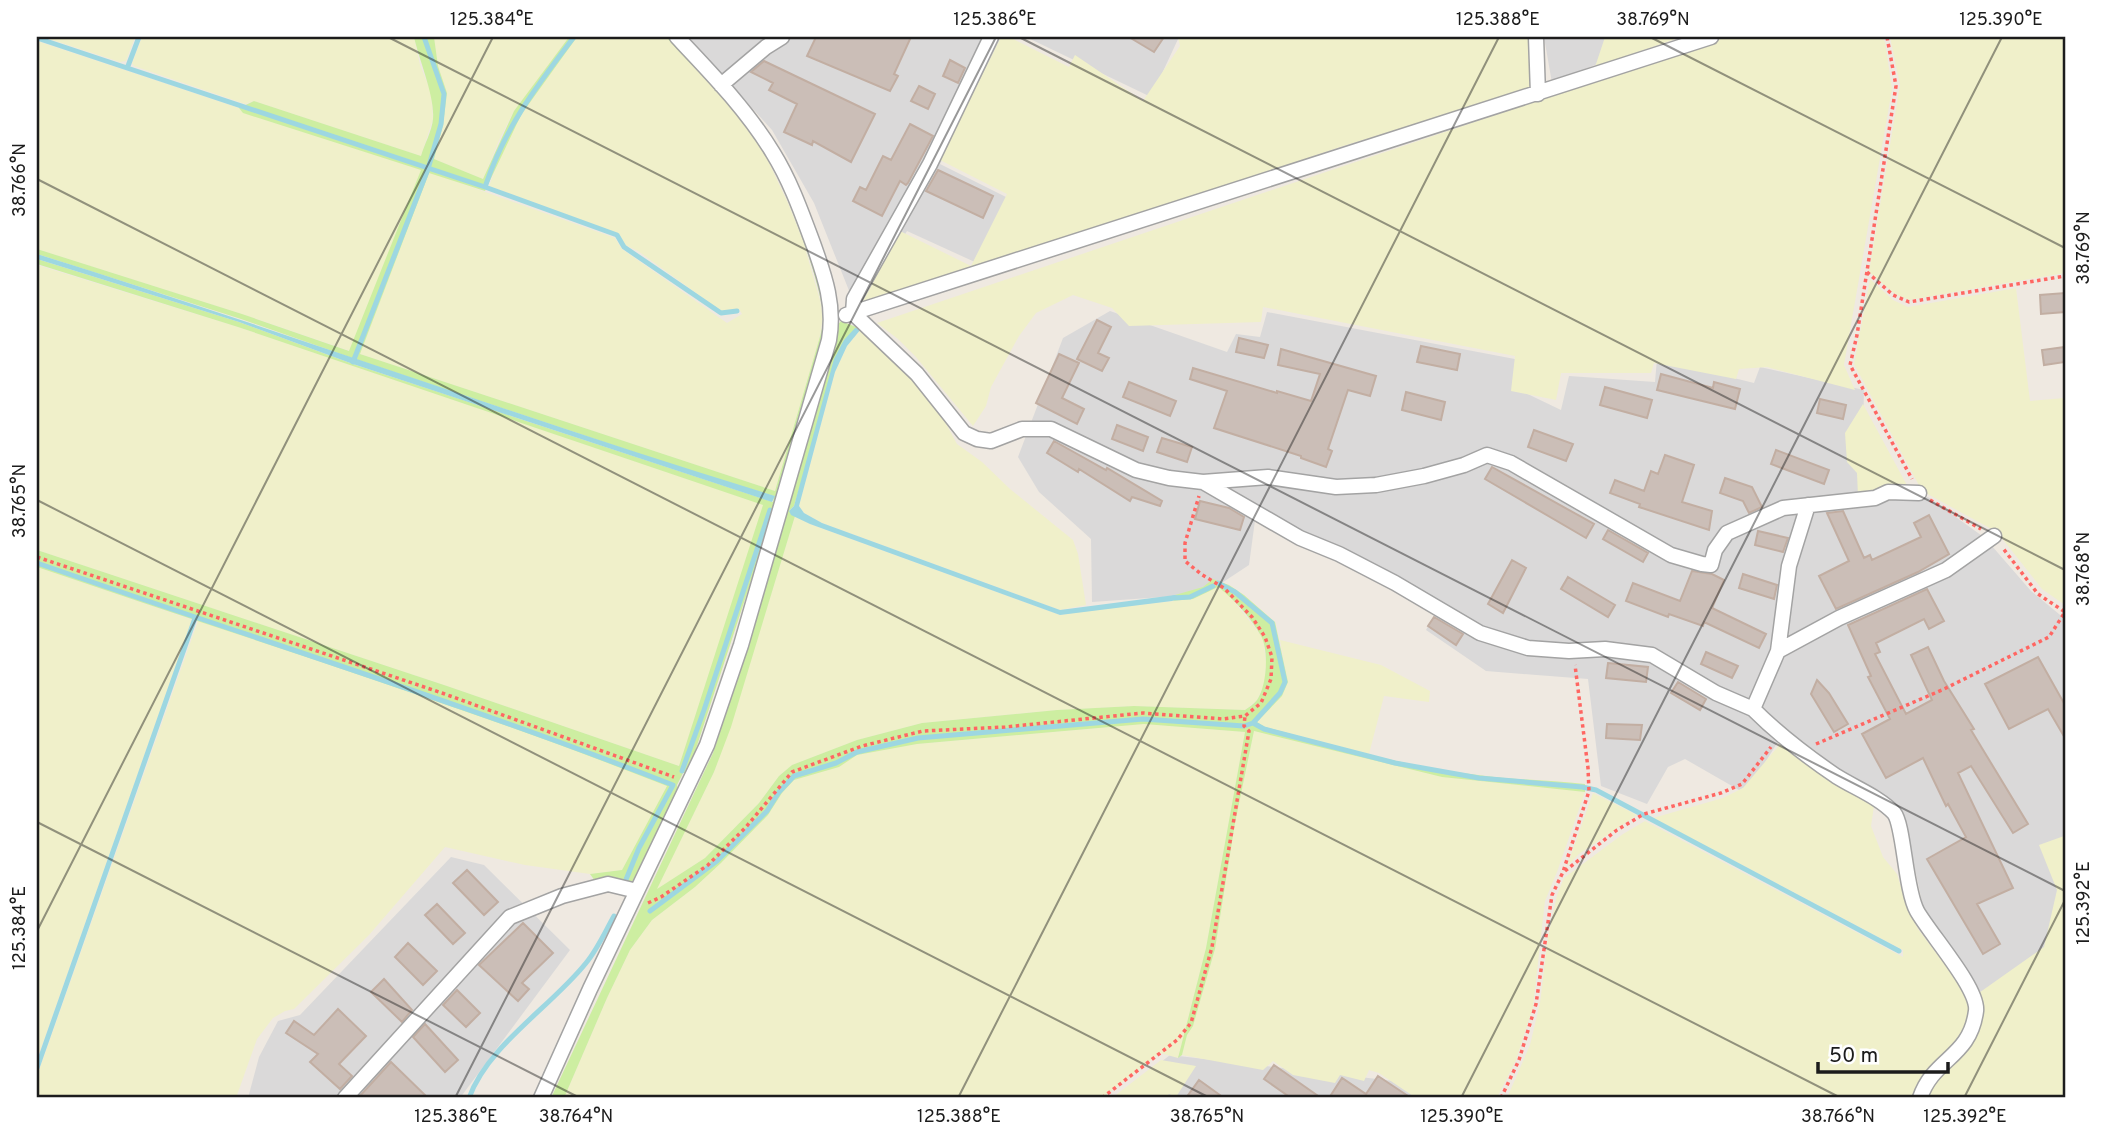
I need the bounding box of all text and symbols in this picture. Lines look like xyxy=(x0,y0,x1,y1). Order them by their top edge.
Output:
text: 125.384°E xyxy=(450,9,534,32)
text: 125.386°E xyxy=(953,9,1037,32)
text: 125.388°E xyxy=(1456,9,1540,32)
text: 38.769°N xyxy=(1616,9,1690,32)
text: 125.390°E xyxy=(1959,9,2043,32)
text: 38.766°N xyxy=(9,143,32,217)
text: 38.769°N xyxy=(2073,211,2096,285)
text: 38.765°N xyxy=(9,464,32,538)
text: 38.768°N xyxy=(2073,532,2096,606)
text: 125.392°E xyxy=(2073,861,2096,945)
text: 125.384°E xyxy=(9,886,32,970)
scale bar xyxy=(1818,1030,1948,1074)
text: 50 m xyxy=(1829,1043,1878,1070)
text: 125.386°E xyxy=(414,1106,498,1129)
text: 38.764°N xyxy=(539,1106,613,1129)
text: 125.388°E xyxy=(917,1106,1001,1129)
text: 38.765°N xyxy=(1170,1106,1244,1129)
text: 125.390°E xyxy=(1420,1106,1504,1129)
text: 38.766°N xyxy=(1801,1106,1875,1129)
text: 125.392°E xyxy=(1923,1106,2007,1129)

